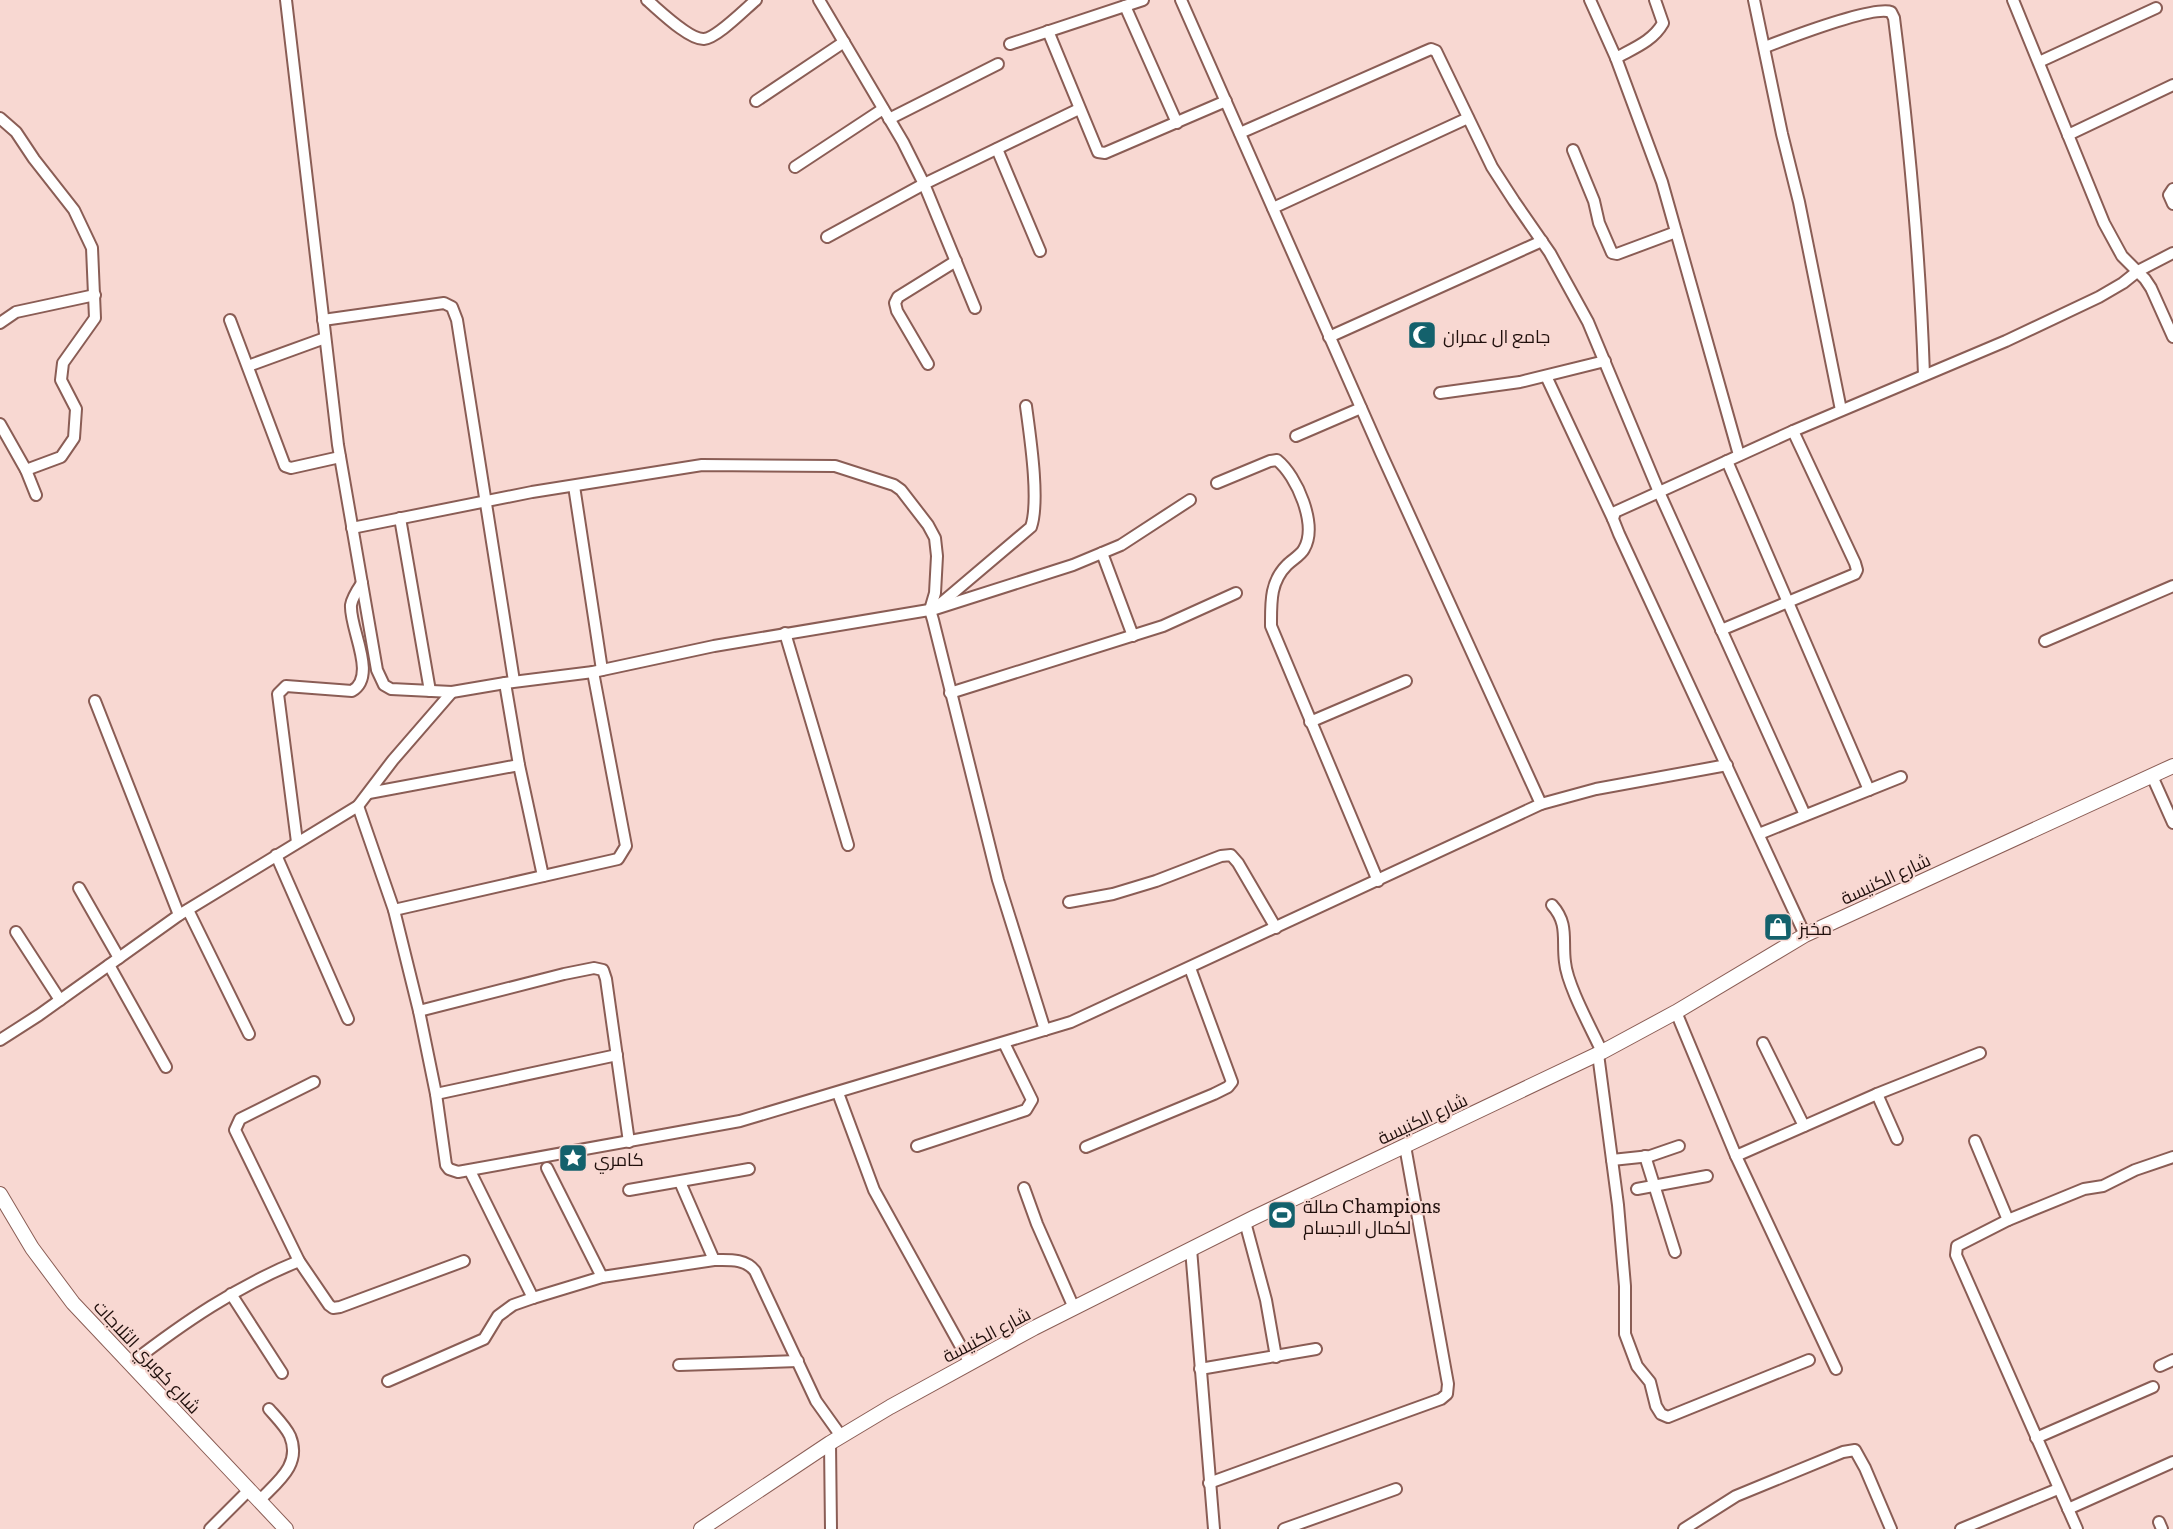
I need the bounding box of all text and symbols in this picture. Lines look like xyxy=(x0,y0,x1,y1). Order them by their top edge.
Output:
mosque icon: جامع ال عمران xyxy=(1406,319,1438,351)
place label: جامع ال عمران xyxy=(1443,322,1550,349)
street label: شارع الكنيسة xyxy=(1836,845,1934,911)
shop icon: مخبز xyxy=(1762,911,1794,943)
place label: مخبز xyxy=(1798,914,1832,941)
street label: شارع الكنيسة xyxy=(1373,1085,1471,1151)
place icon: كامري xyxy=(557,1142,589,1174)
place label: كامري xyxy=(594,1145,644,1174)
place label: صالة Champions لكمال الاجسام xyxy=(1303,1192,1441,1240)
sports icon: صالة Champions لكمال الاجسام xyxy=(1266,1199,1298,1231)
street label: شارع كوبري الثلاجات xyxy=(87,1293,208,1420)
street label: شارع الكنيسة xyxy=(937,1299,1035,1369)

